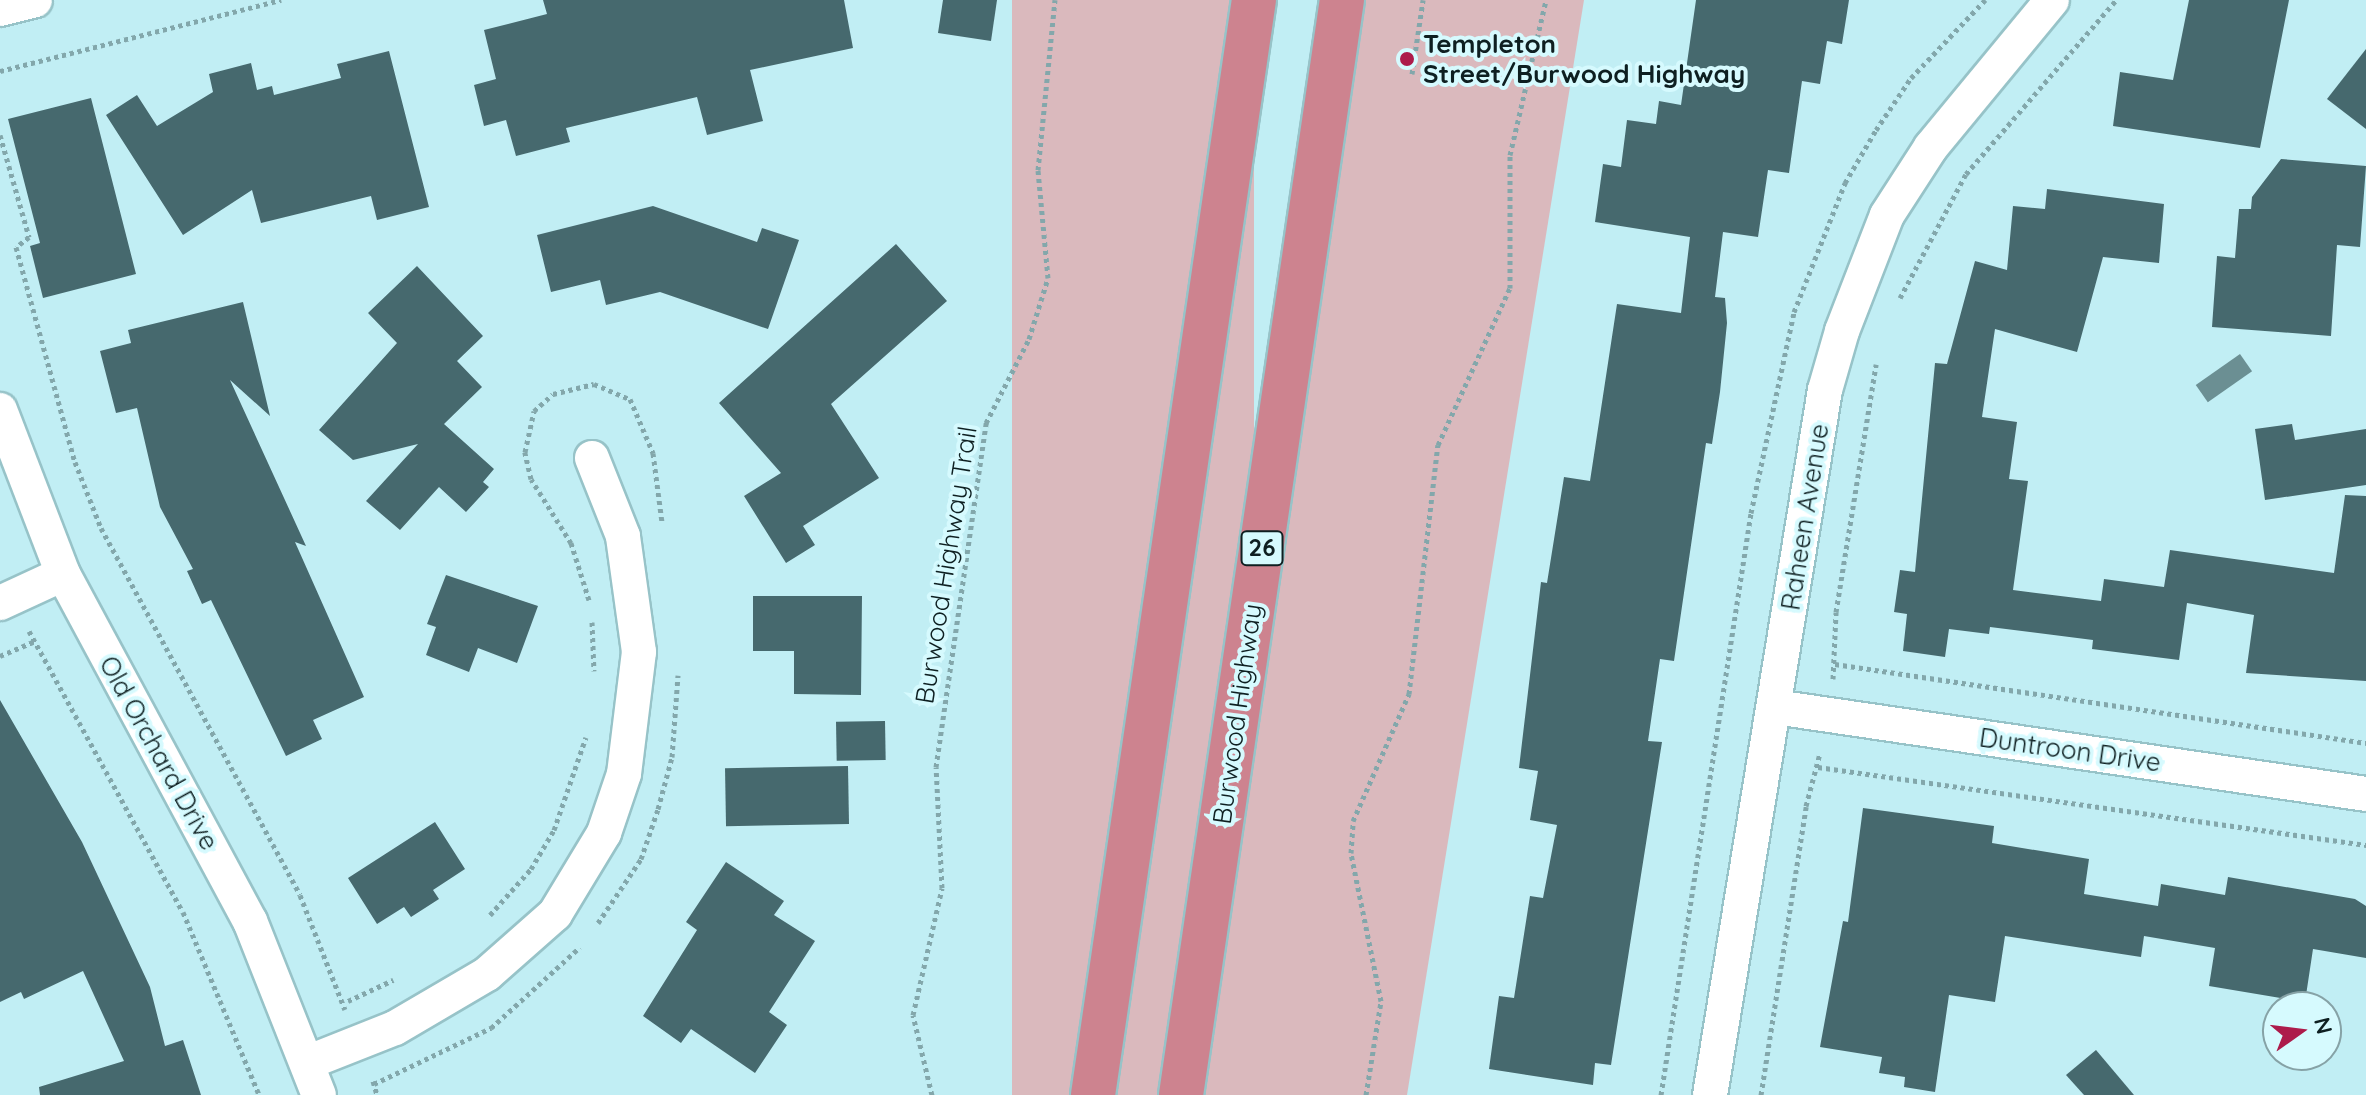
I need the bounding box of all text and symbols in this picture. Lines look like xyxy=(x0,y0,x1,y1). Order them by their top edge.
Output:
place label: Templeton Street/Burwood Highway xyxy=(1423,28,1745,90)
marker: Templeton Street/Burwood Highway xyxy=(1398,50,1416,68)
street label: Raheen Avenue xyxy=(1775,421,1835,613)
street label: Burwood Highway Trail xyxy=(909,424,983,706)
road number: 26 xyxy=(1240,528,1284,568)
street label: Burwood Highway xyxy=(1206,602,1268,826)
street label: Old Orchard Drive xyxy=(93,651,225,855)
street label: Duntroon Drive xyxy=(1977,722,2163,778)
north arrow xyxy=(2262,991,2342,1071)
text: N xyxy=(2308,1014,2339,1037)

